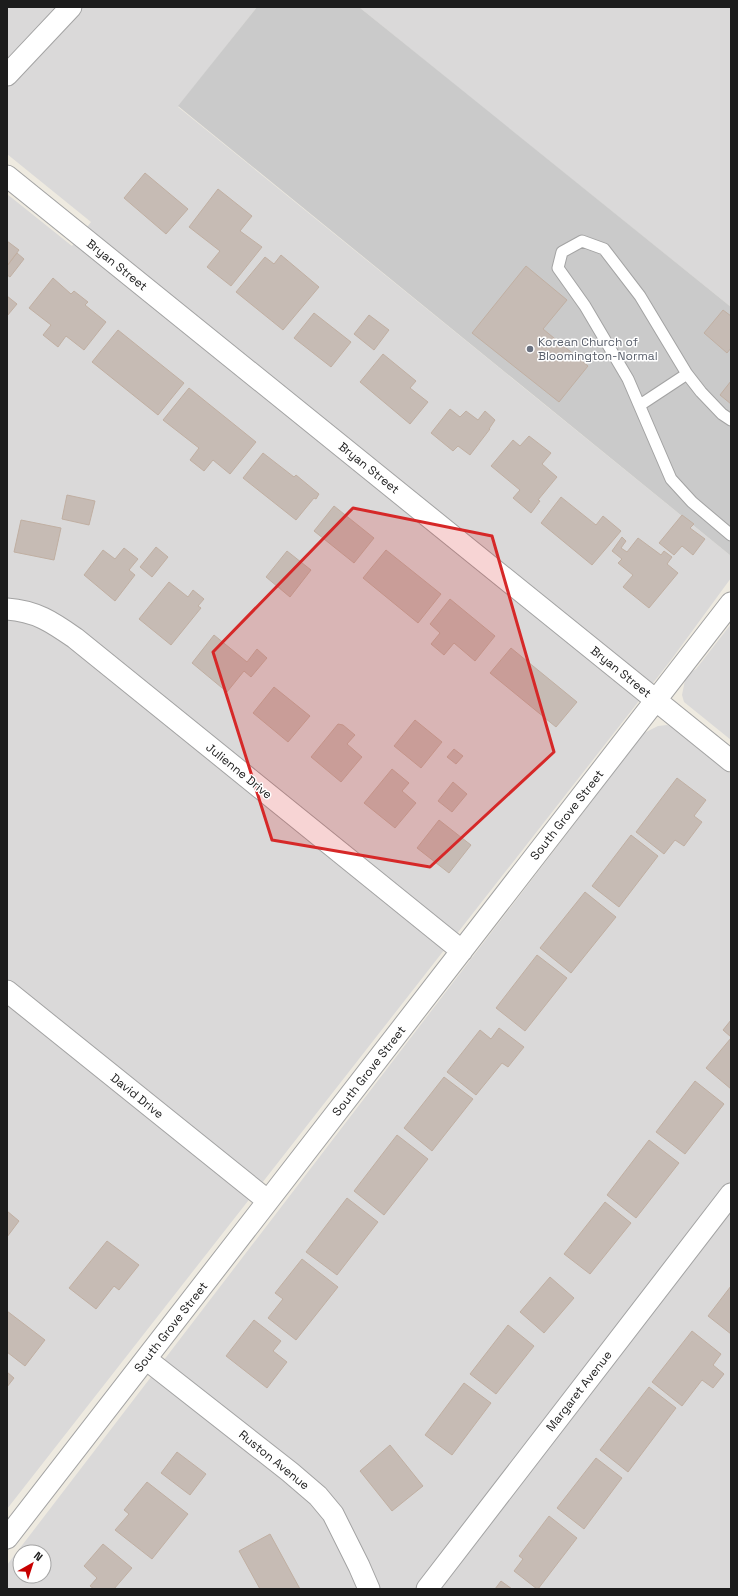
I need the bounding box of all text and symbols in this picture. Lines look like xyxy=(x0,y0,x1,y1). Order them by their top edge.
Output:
street label: Bryan Street xyxy=(83,236,151,294)
place label: Korean Church of Bloomington-Normal xyxy=(538,334,658,364)
marker: Korean Church of Bloomington-Normal xyxy=(525,344,535,354)
street label: Bryan Street xyxy=(335,439,403,497)
street label: Bryan Street xyxy=(587,643,655,701)
street label: Julienne Drive xyxy=(203,739,275,803)
street label: South Grove Street xyxy=(527,767,607,863)
street label: South Grove Street xyxy=(329,1023,409,1119)
street label: David Drive xyxy=(107,1070,167,1122)
street label: South Grove Street xyxy=(131,1279,211,1375)
street label: Margaret Avenue xyxy=(542,1347,616,1435)
street label: Ruston Avenue xyxy=(235,1427,313,1493)
north arrow xyxy=(12,1544,52,1584)
text: N xyxy=(31,1548,46,1564)

